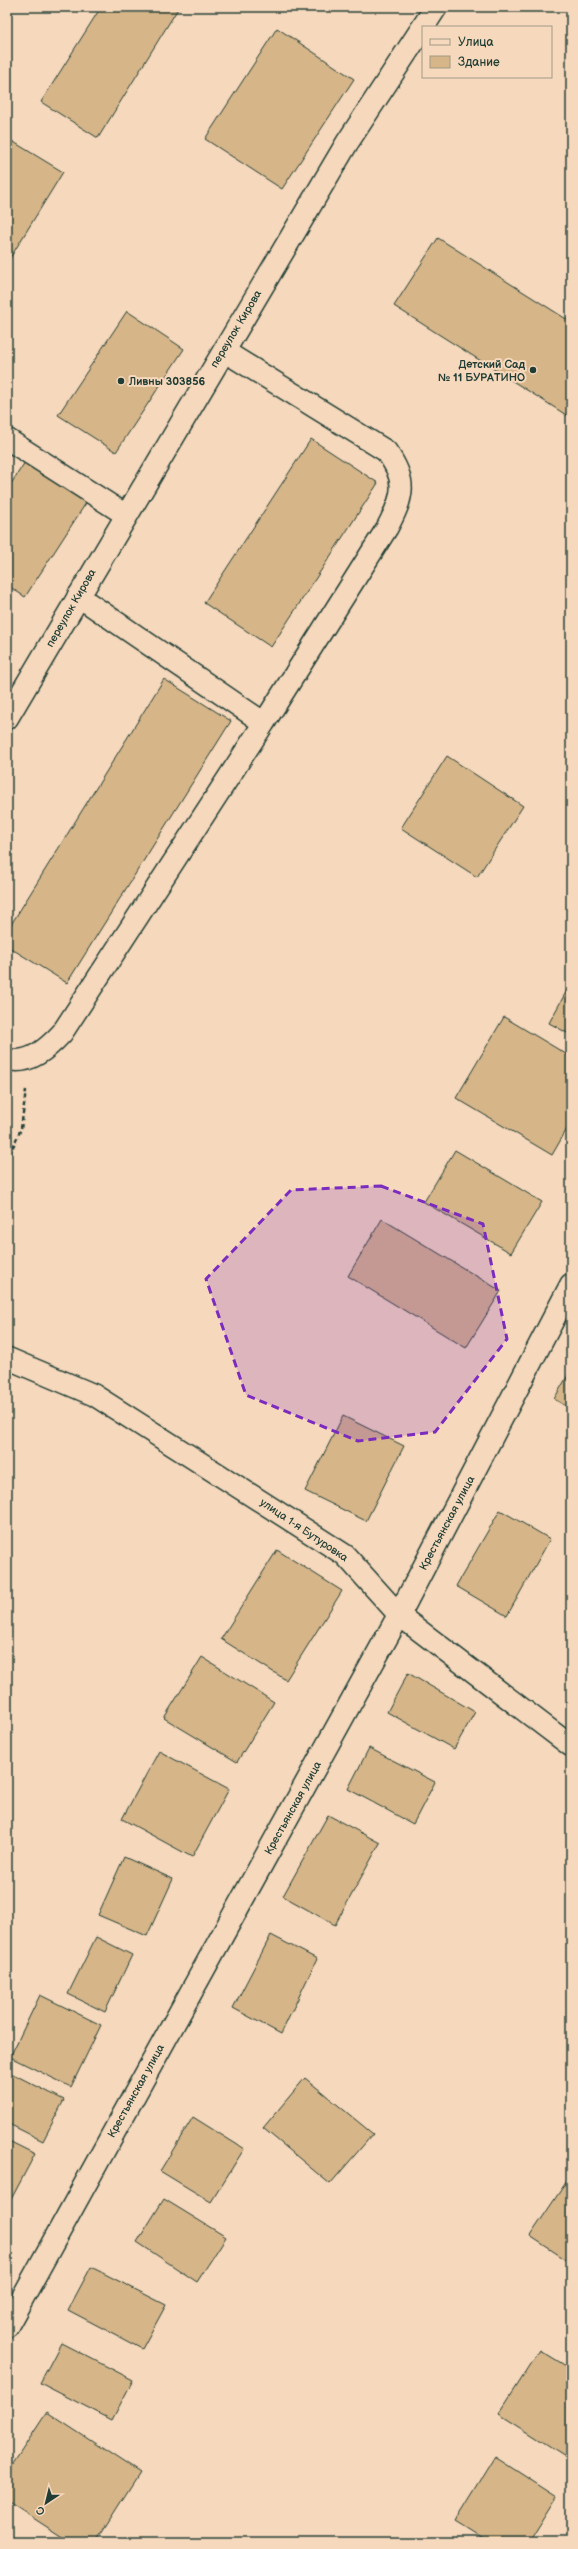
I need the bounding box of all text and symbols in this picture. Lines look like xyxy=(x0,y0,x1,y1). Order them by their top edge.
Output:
legend xyxy=(422,26,552,78)
text: Улица xyxy=(458,35,494,50)
text: Здание xyxy=(458,55,500,70)
street label: переулок Кирова xyxy=(208,287,265,370)
place label: Детский Сад № 11 БУРАТИНО xyxy=(438,358,525,384)
marker: Детский Сад № 11 БУРАТИНО xyxy=(528,365,538,375)
place label: Ливны 303856 xyxy=(128,375,205,388)
marker: Ливны 303856 xyxy=(116,376,126,386)
street label: переулок Кирова xyxy=(43,566,99,649)
street label: Крестьянская улица xyxy=(417,1473,478,1572)
street label: улица 1-я Бутуровка xyxy=(257,1496,351,1565)
street label: Крестьянская улица xyxy=(262,1759,324,1857)
street label: Крестьянская улица xyxy=(105,2042,167,2140)
north arrow xyxy=(26,2483,66,2523)
text: С xyxy=(33,2503,47,2518)

